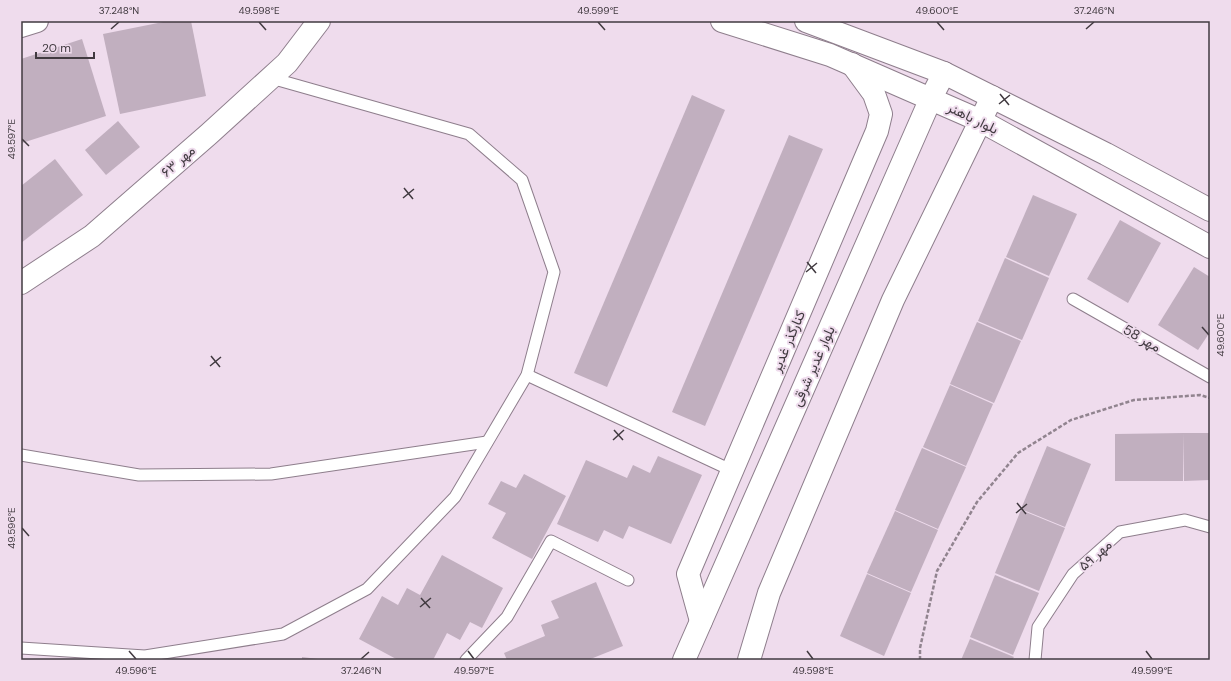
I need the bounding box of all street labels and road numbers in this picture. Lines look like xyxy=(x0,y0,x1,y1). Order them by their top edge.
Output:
street label: بلوار باهنر xyxy=(944,98,1001,138)
street label: مهر ۶۳ xyxy=(157,141,199,181)
street label: کنارگذر غدیر xyxy=(767,307,809,375)
street label: مهر 58 xyxy=(1120,320,1164,356)
street label: بلوار غدیر شرقی xyxy=(787,323,839,409)
street label: مهر ۵۹ xyxy=(1075,536,1115,574)

